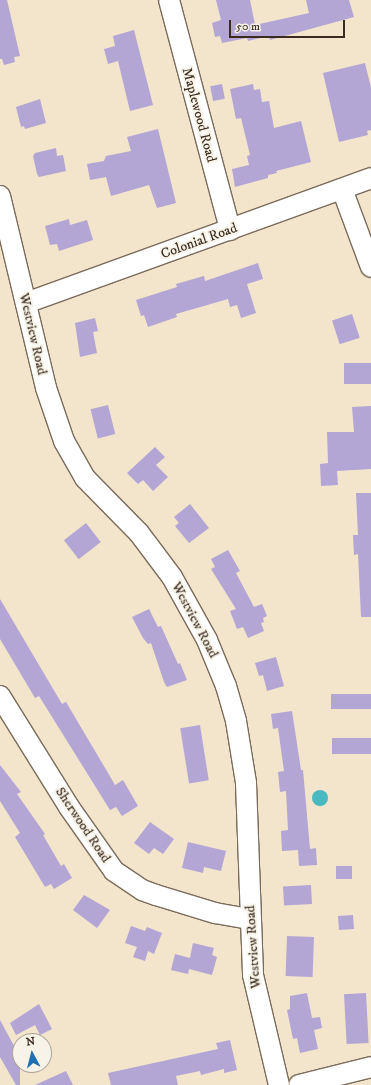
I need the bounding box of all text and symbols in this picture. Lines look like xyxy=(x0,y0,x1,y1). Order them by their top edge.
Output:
scale bar xyxy=(231,12,347,38)
text: 50 m xyxy=(236,19,260,34)
street label: Maplewood Road xyxy=(178,66,220,164)
street label: Colonial Road xyxy=(158,219,240,263)
street label: Westview Road xyxy=(15,291,51,377)
street label: Westview Road xyxy=(168,579,222,661)
street label: Sherwood Road xyxy=(52,784,114,866)
street label: Westview Road xyxy=(242,905,264,989)
north arrow xyxy=(12,1033,52,1073)
text: N xyxy=(25,1035,36,1050)

